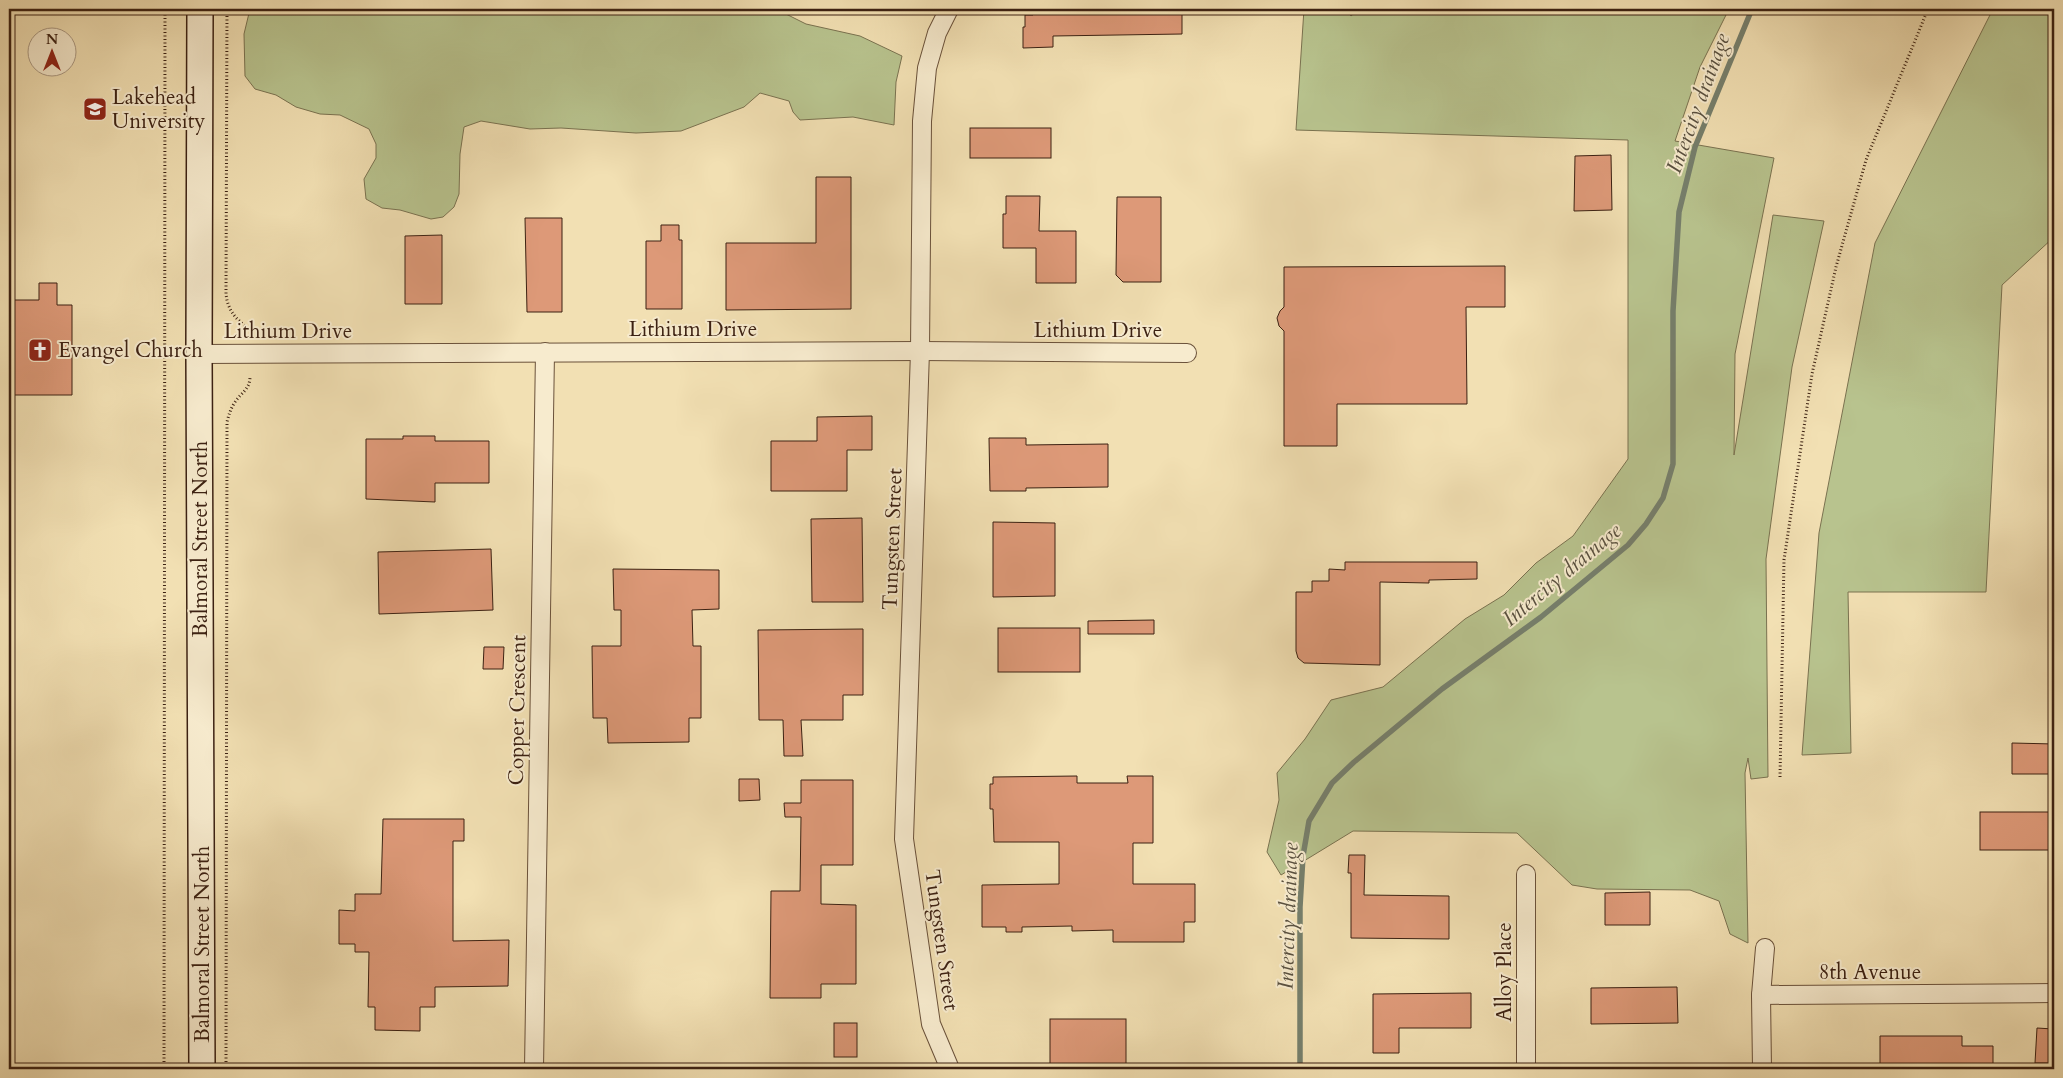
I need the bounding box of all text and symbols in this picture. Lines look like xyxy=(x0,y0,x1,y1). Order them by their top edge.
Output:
north arrow xyxy=(28,28,78,78)
water label: Intercity drainage xyxy=(1659,29,1737,177)
text: N xyxy=(46,30,58,49)
place label: Lakehead University xyxy=(112,83,205,136)
school or university icon: Lakehead University xyxy=(82,96,108,122)
street label: Lithium Drive xyxy=(629,315,757,344)
street label: Lithium Drive xyxy=(1034,316,1162,345)
street label: Lithium Drive xyxy=(224,317,352,346)
place label: Evangel Church xyxy=(58,336,203,365)
church icon: Evangel Church xyxy=(27,337,53,363)
street label: Balmoral Street North xyxy=(186,440,215,637)
street label: Tungsten Street xyxy=(876,467,909,610)
water label: Intercity drainage xyxy=(1496,516,1628,633)
street label: Copper Crescent xyxy=(502,634,533,786)
water label: Intercity drainage xyxy=(1270,842,1306,990)
street label: Balmoral Street North xyxy=(188,845,217,1042)
street label: Tungsten Street xyxy=(917,868,966,1013)
street label: Alloy Place xyxy=(1490,922,1519,1022)
street label: 8th Avenue xyxy=(1819,958,1921,987)

